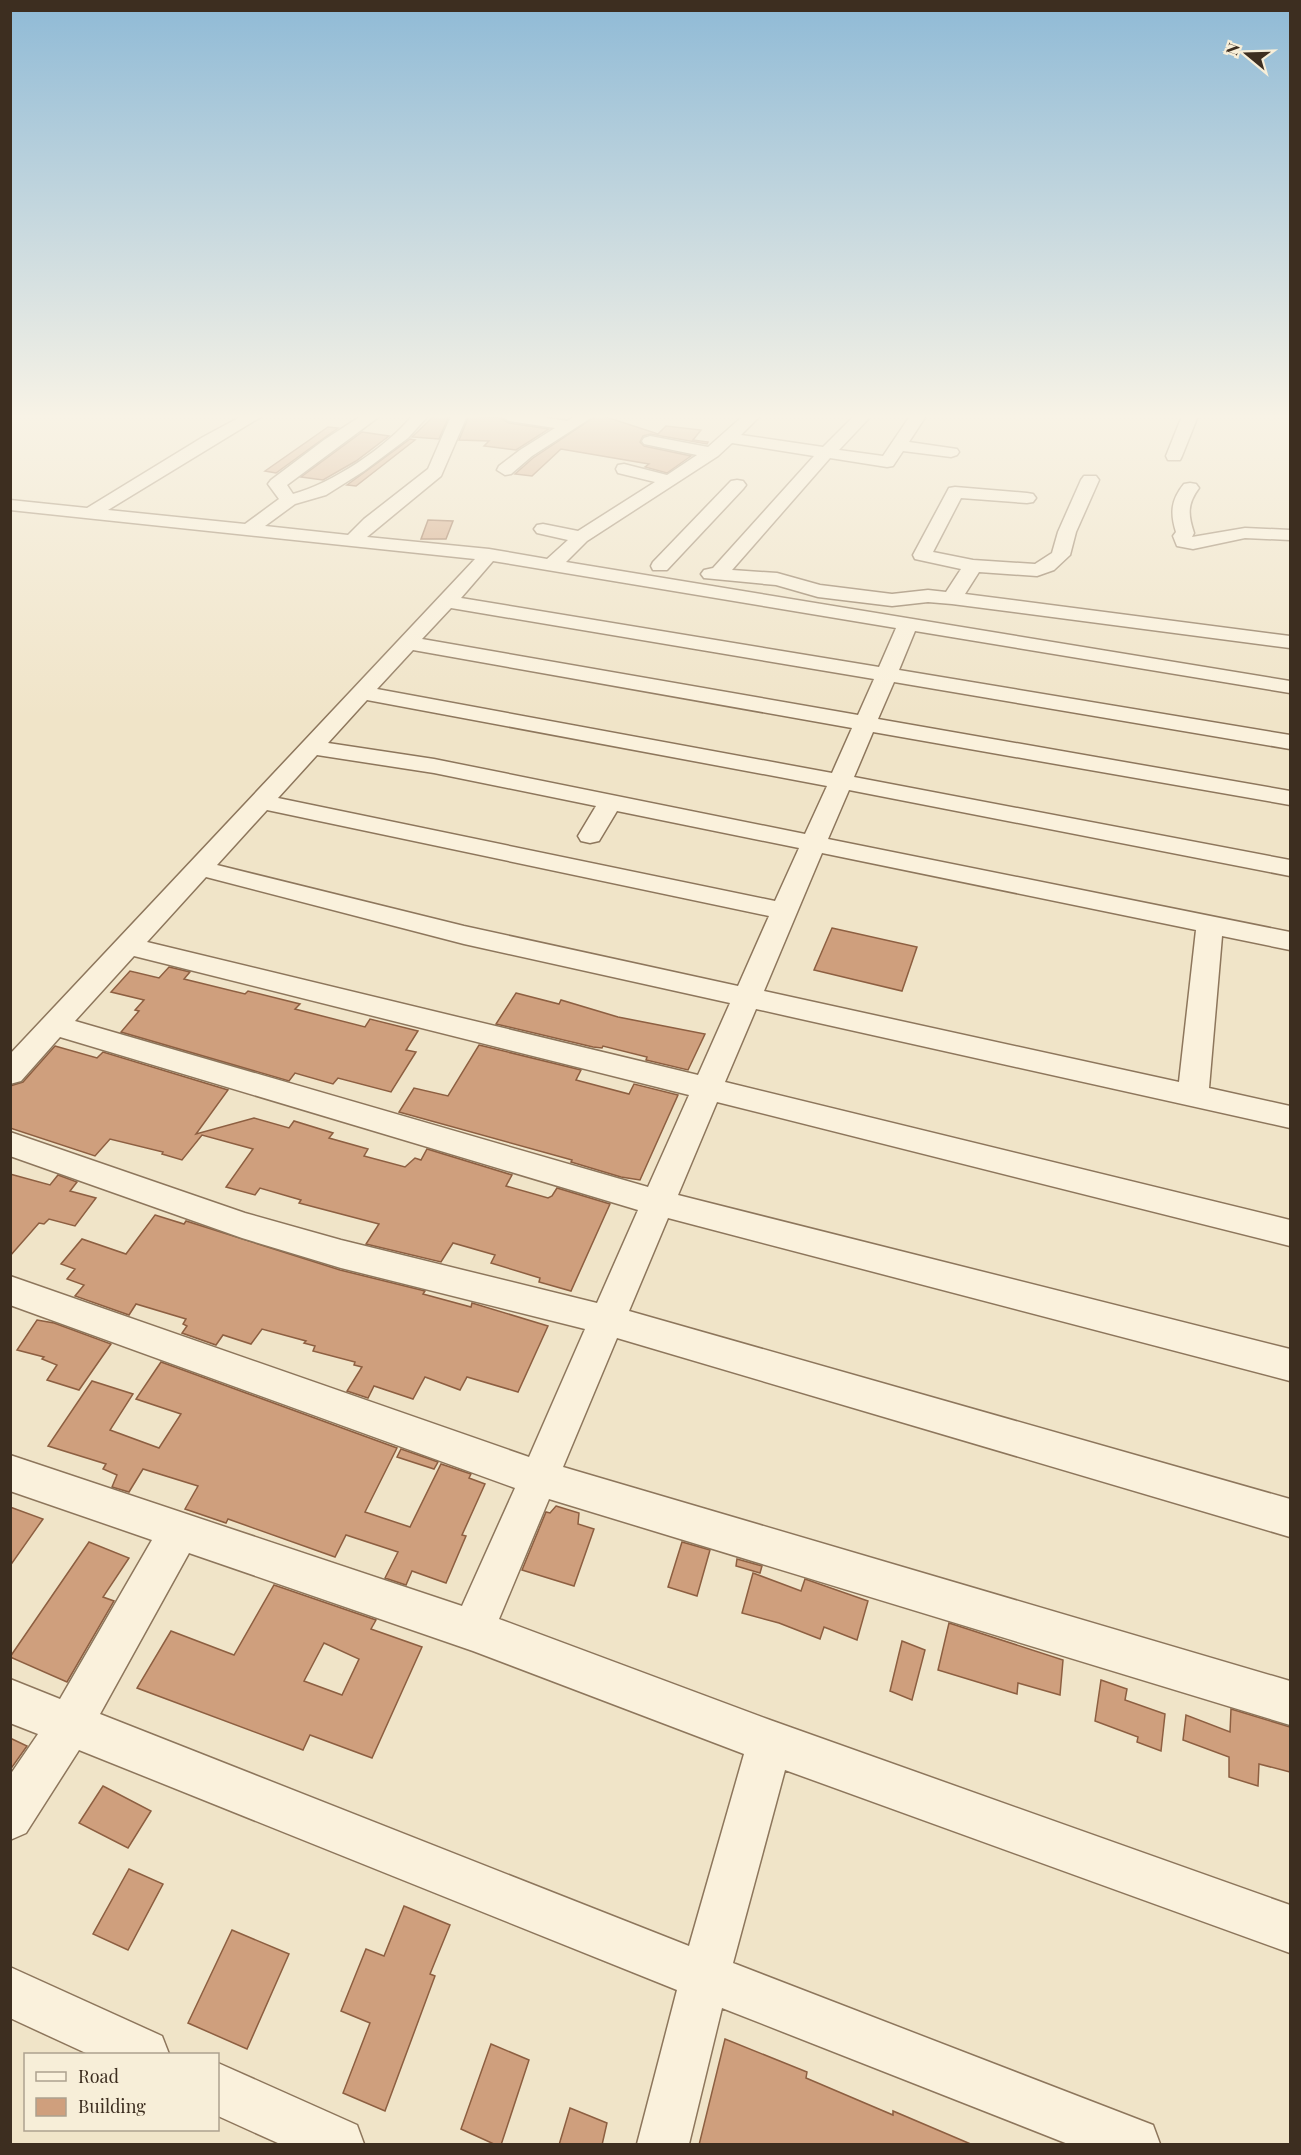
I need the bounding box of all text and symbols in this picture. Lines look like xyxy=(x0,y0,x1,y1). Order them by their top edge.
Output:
north arrow xyxy=(1217,24,1277,84)
text: N xyxy=(1221,40,1244,58)
legend xyxy=(24,2053,219,2131)
text: Road xyxy=(78,2064,119,2088)
text: Building xyxy=(78,2094,146,2118)

